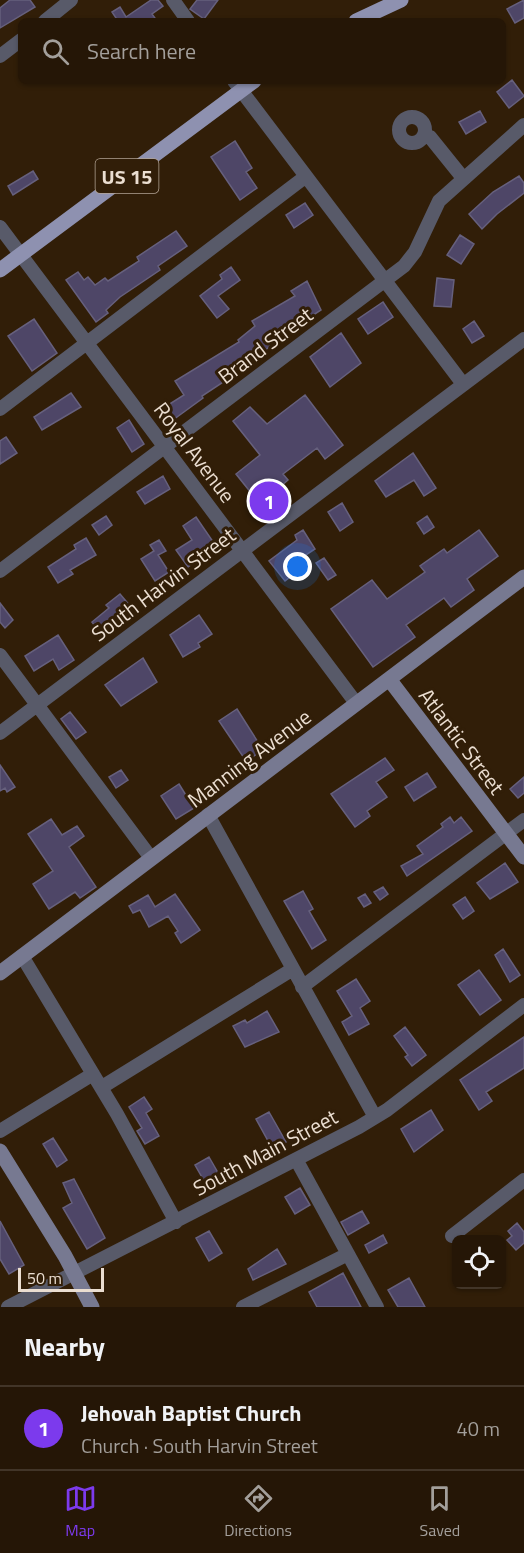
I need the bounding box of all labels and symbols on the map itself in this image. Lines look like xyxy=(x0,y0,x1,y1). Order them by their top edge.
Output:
road number: US 15 xyxy=(96,159,158,193)
street label: Brand Street xyxy=(211,298,320,391)
street label: Royal Avenue xyxy=(146,395,244,509)
pin: 1 xyxy=(250,478,288,524)
street label: South Harvin Street xyxy=(84,519,242,649)
your location xyxy=(283,552,312,581)
street label: Atlantic Street xyxy=(411,681,513,801)
street label: Manning Avenue xyxy=(180,701,318,815)
street label: South Main Street xyxy=(187,1100,344,1204)
scale bar xyxy=(18,1265,104,1292)

